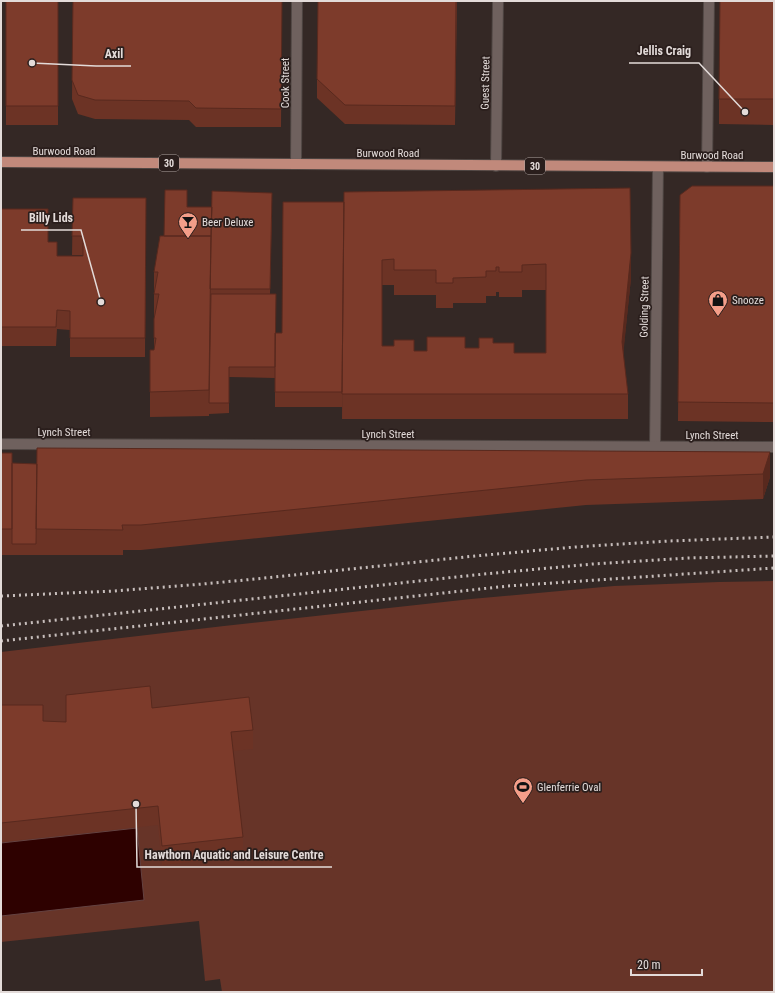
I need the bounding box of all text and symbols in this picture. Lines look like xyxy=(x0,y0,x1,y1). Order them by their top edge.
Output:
callout: Jellis Craig xyxy=(629,39,699,63)
callout: Axil xyxy=(96,42,131,66)
text: Jellis Craig xyxy=(637,44,691,58)
text: Axil xyxy=(105,47,123,61)
street label: Guest Street xyxy=(479,56,492,110)
street label: Cook Street xyxy=(279,58,292,108)
street label: Burwood Road xyxy=(32,145,96,158)
street label: Burwood Road xyxy=(356,147,420,160)
street label: Burwood Road xyxy=(680,149,744,162)
road number: 30 xyxy=(159,155,179,171)
road number: 30 xyxy=(525,158,545,174)
callout: Billy Lids xyxy=(21,206,81,230)
text: Billy Lids xyxy=(29,211,74,225)
bar icon: Beer Deluxe xyxy=(177,211,199,239)
place label: Beer Deluxe xyxy=(202,216,253,229)
street label: Golding Street xyxy=(637,276,652,338)
shop icon: Snooze xyxy=(707,289,729,317)
place label: Snooze xyxy=(732,294,764,307)
street label: Lynch Street xyxy=(37,426,91,439)
street label: Lynch Street xyxy=(361,428,415,441)
street label: Lynch Street xyxy=(685,429,739,442)
sports icon: Glenferrie Oval xyxy=(512,776,534,804)
place label: Glenferrie Oval xyxy=(537,781,601,794)
callout: Hawthorn Aquatic and Leisure Centre xyxy=(137,843,332,867)
text: Hawthorn Aquatic and Leisure Centre xyxy=(145,848,324,862)
scale bar xyxy=(631,951,702,977)
text: 20 m xyxy=(637,958,661,972)

